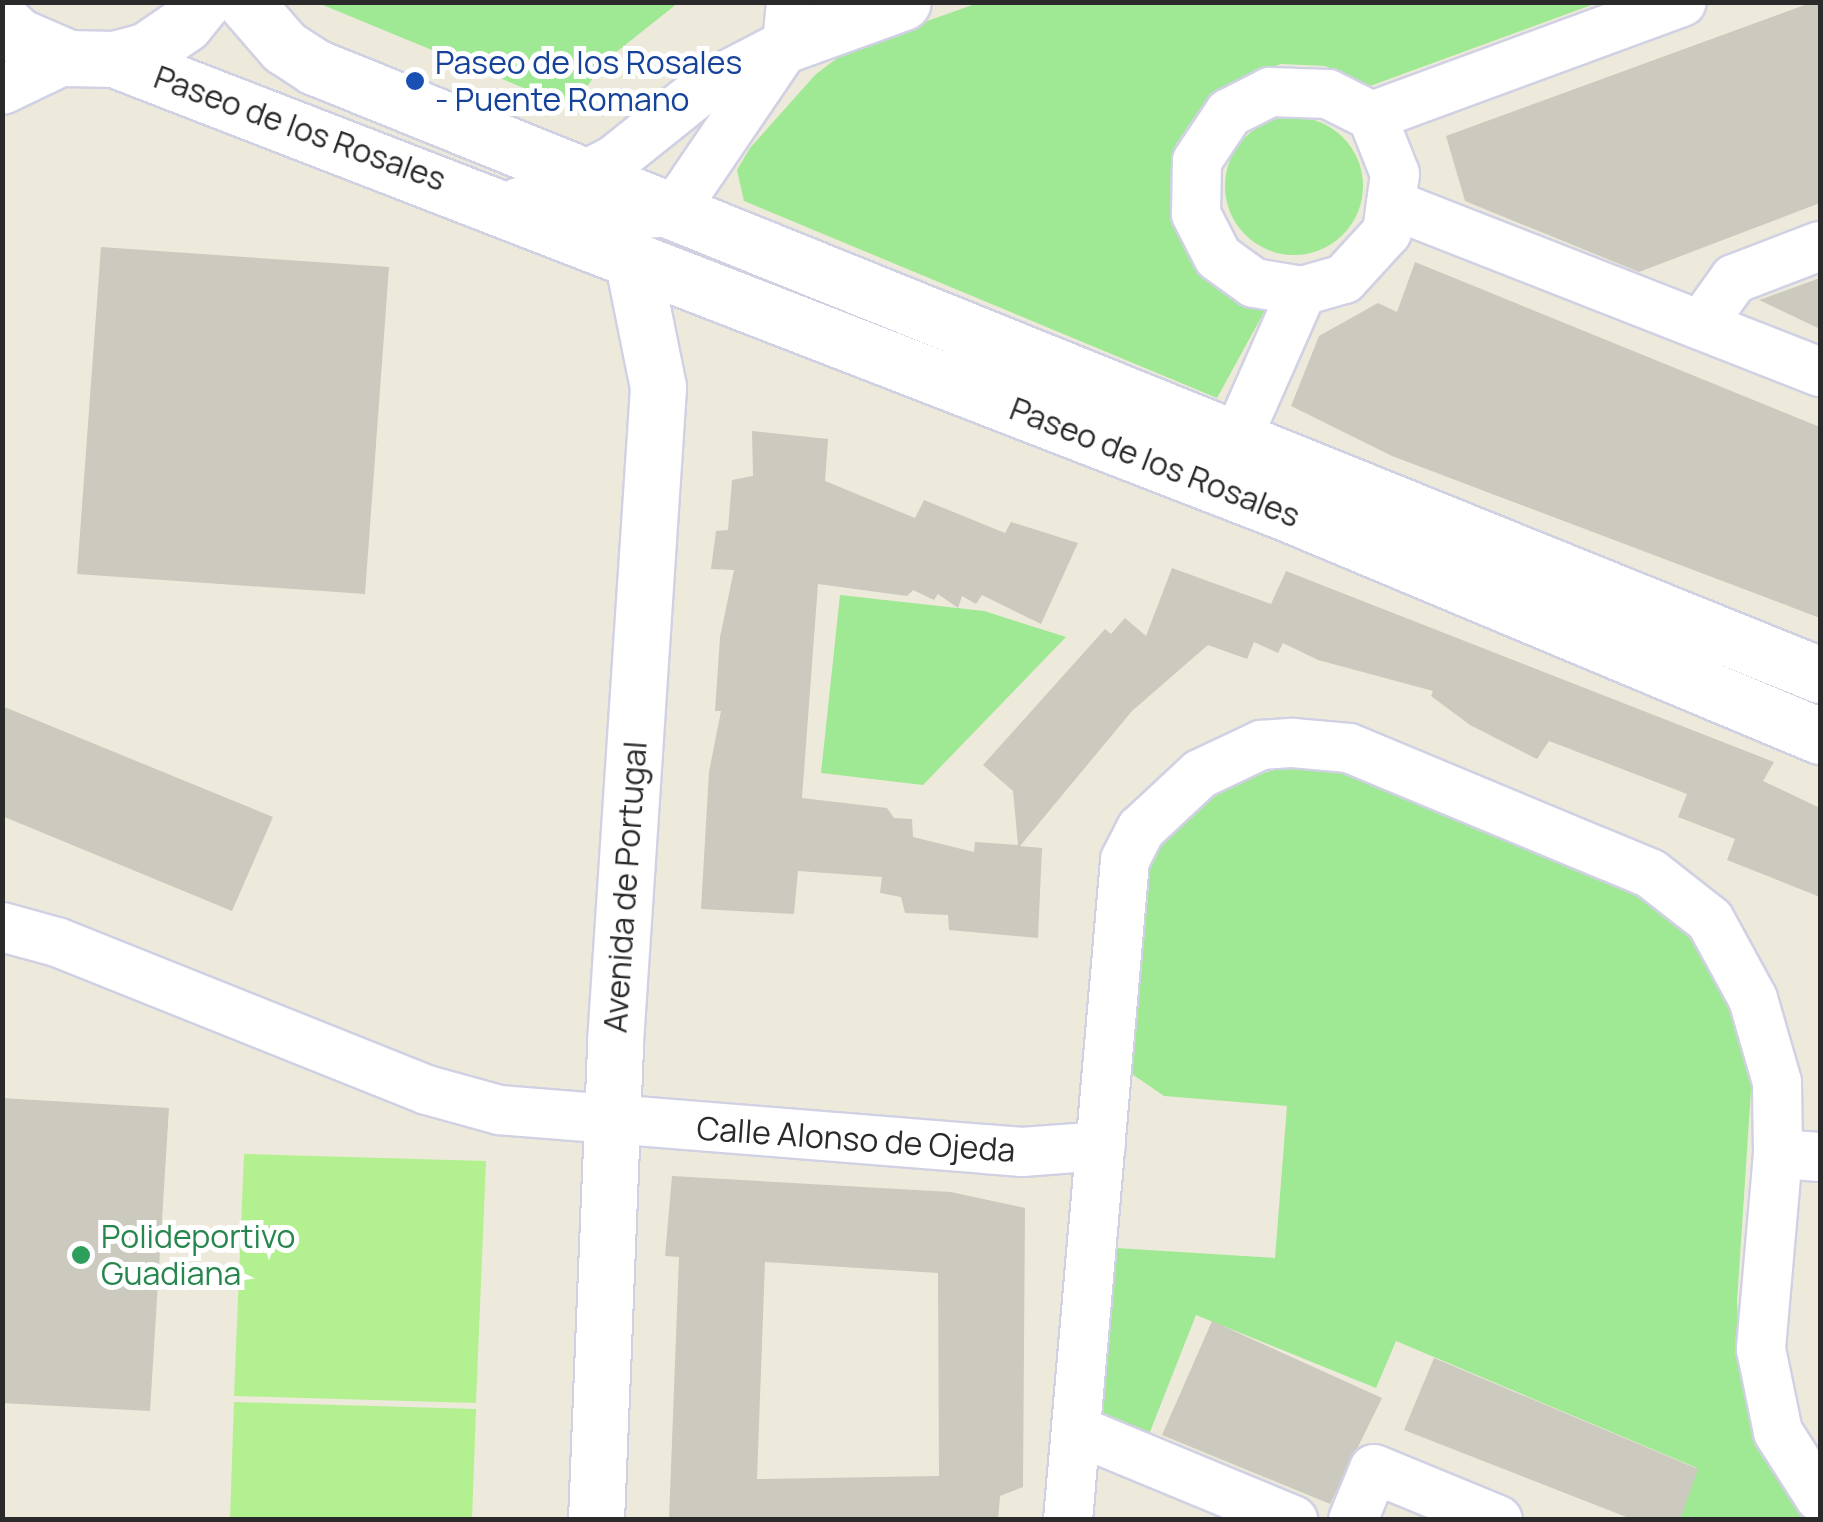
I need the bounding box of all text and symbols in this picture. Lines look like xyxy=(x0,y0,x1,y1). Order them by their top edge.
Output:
place label: Paseo de los Rosales - Puente Romano xyxy=(435,44,742,119)
street label: Paseo de los Rosales xyxy=(149,57,451,199)
marker: Paseo de los Rosales - Puente Romano xyxy=(404,70,426,92)
street label: Paseo de los Rosales xyxy=(1005,389,1305,535)
street label: Avenida de Portugal xyxy=(596,740,654,1034)
street label: Calle Alonso de Ojeda xyxy=(695,1109,1017,1169)
place label: Polideportivo Guadiana xyxy=(101,1218,296,1293)
marker: Polideportivo Guadiana xyxy=(70,1244,92,1266)

